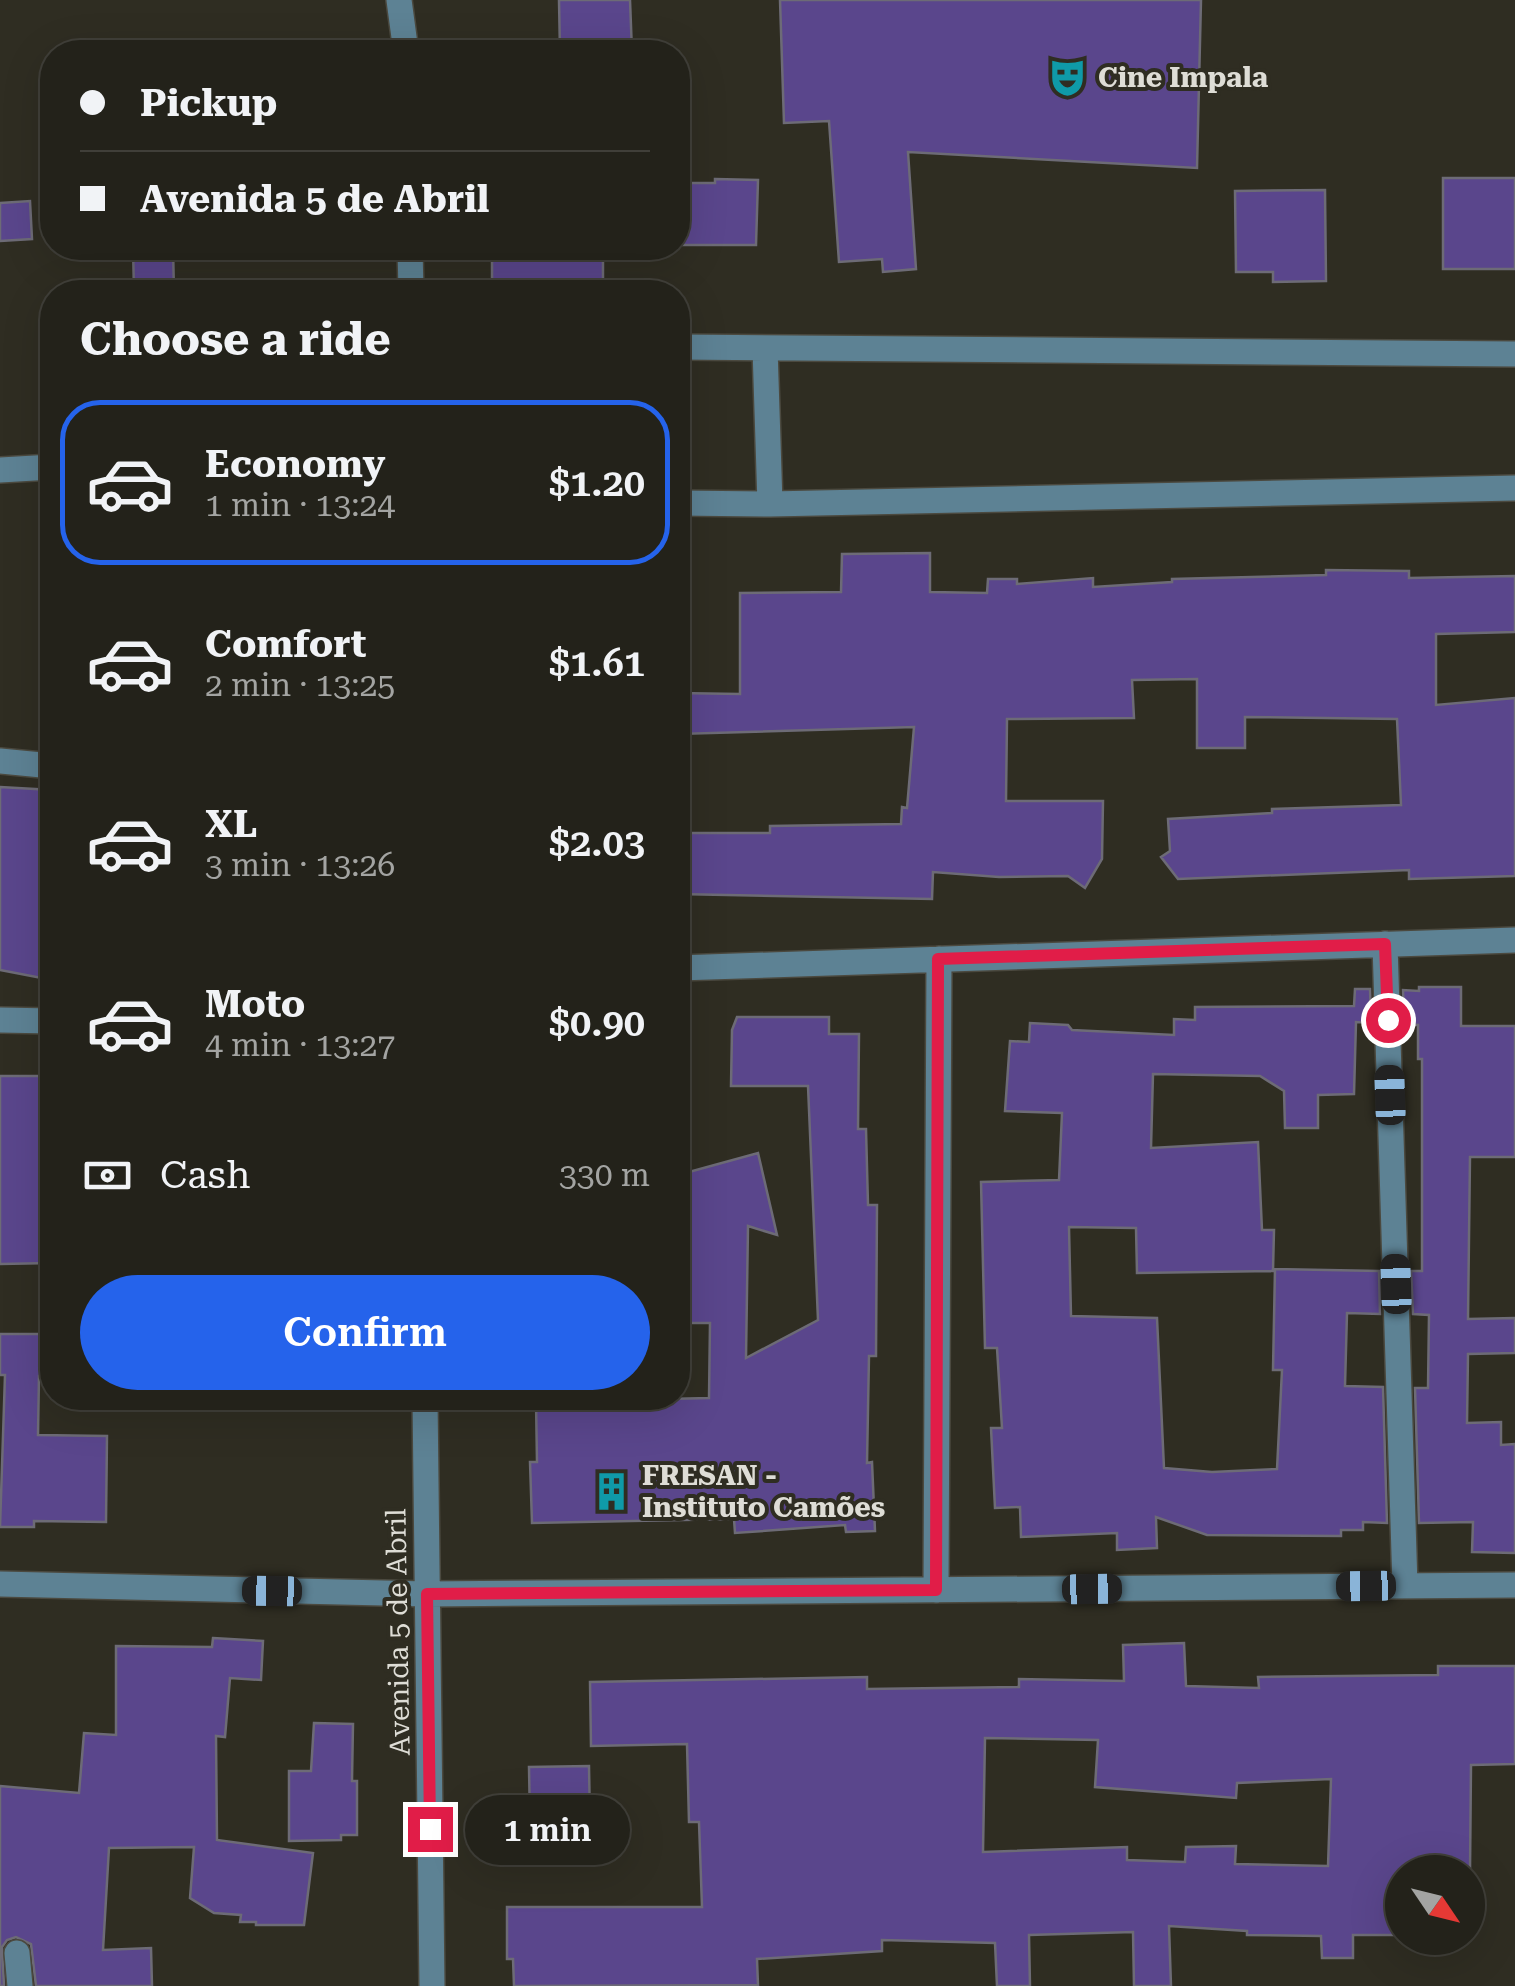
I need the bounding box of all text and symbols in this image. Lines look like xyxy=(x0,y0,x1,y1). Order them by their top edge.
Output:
theatre icon: Cine Impala xyxy=(1047,56,1089,98)
place label: Cine Impala xyxy=(1098,61,1269,94)
text: Pickup xyxy=(140,81,277,125)
text: Avenida 5 de Abril xyxy=(140,177,489,221)
text: Choose a ride xyxy=(80,313,391,366)
icon: car xyxy=(85,438,175,528)
text: Economy xyxy=(205,442,385,486)
text: $1.20 xyxy=(549,461,645,505)
text: 1 min · 13:24 xyxy=(205,486,395,524)
icon: car xyxy=(85,618,175,708)
text: Comfort xyxy=(205,622,366,666)
text: $1.61 xyxy=(549,641,645,685)
text: 2 min · 13:25 xyxy=(205,666,395,704)
icon: car xyxy=(85,798,175,888)
text: XL xyxy=(205,802,257,846)
text: $2.03 xyxy=(549,821,645,865)
text: 3 min · 13:26 xyxy=(205,846,395,884)
icon: car xyxy=(85,978,175,1068)
text: Moto xyxy=(205,982,305,1026)
route start xyxy=(1366,998,1411,1043)
text: $0.90 xyxy=(549,1001,645,1045)
text: 4 min · 13:27 xyxy=(205,1026,395,1064)
car xyxy=(1374,1064,1406,1126)
icon: cash xyxy=(80,1148,135,1203)
text: Cash xyxy=(160,1153,250,1197)
text: 330 m xyxy=(559,1156,650,1194)
car xyxy=(1380,1253,1412,1315)
button: Confirm xyxy=(80,1275,650,1390)
place label: FRESAN - Instituto Camões xyxy=(642,1459,885,1524)
building icon: FRESAN - Instituto Camões xyxy=(591,1470,633,1512)
street label: Avenida 5 de Abril xyxy=(379,1508,417,1756)
car xyxy=(1336,1570,1396,1602)
car xyxy=(1062,1573,1122,1605)
car xyxy=(242,1575,302,1607)
callout: 1 min xyxy=(465,1794,630,1864)
route end xyxy=(408,1807,453,1852)
text: 1 min xyxy=(503,1811,592,1849)
north arrow xyxy=(1385,1855,1485,1955)
map controls xyxy=(1385,1855,1485,1955)

